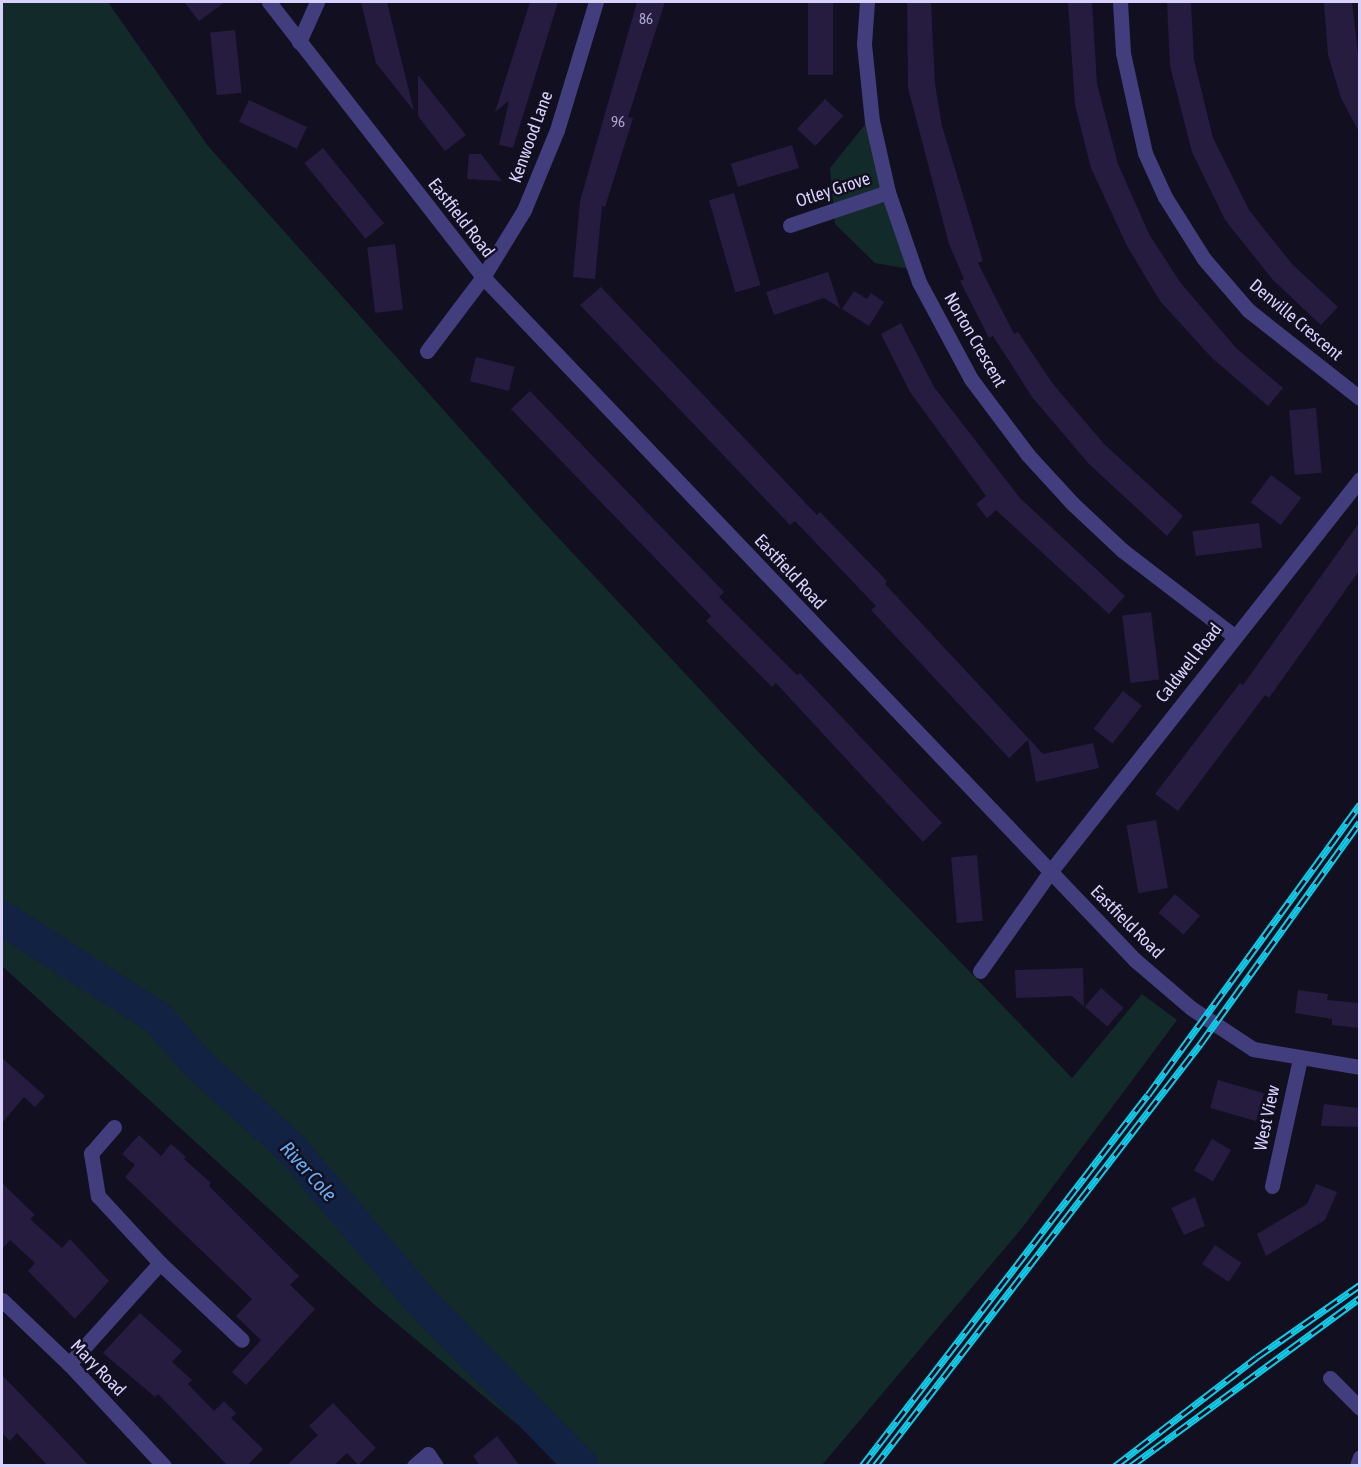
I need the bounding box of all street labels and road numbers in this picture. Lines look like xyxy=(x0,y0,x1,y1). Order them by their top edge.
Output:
street label: Kenwood Lane xyxy=(504,88,558,186)
street label: Otley Grove xyxy=(793,168,873,212)
street label: Eastfield Road xyxy=(423,174,499,262)
street label: Denville Crescent xyxy=(1245,275,1347,365)
street label: Norton Crescent xyxy=(939,289,1011,391)
street label: Eastfield Road xyxy=(750,530,830,614)
street label: Caldwell Road xyxy=(1151,619,1227,707)
street label: Eastfield Road xyxy=(1086,881,1168,963)
street label: West View xyxy=(1250,1083,1284,1153)
street label: Mary Road xyxy=(66,1335,130,1401)

